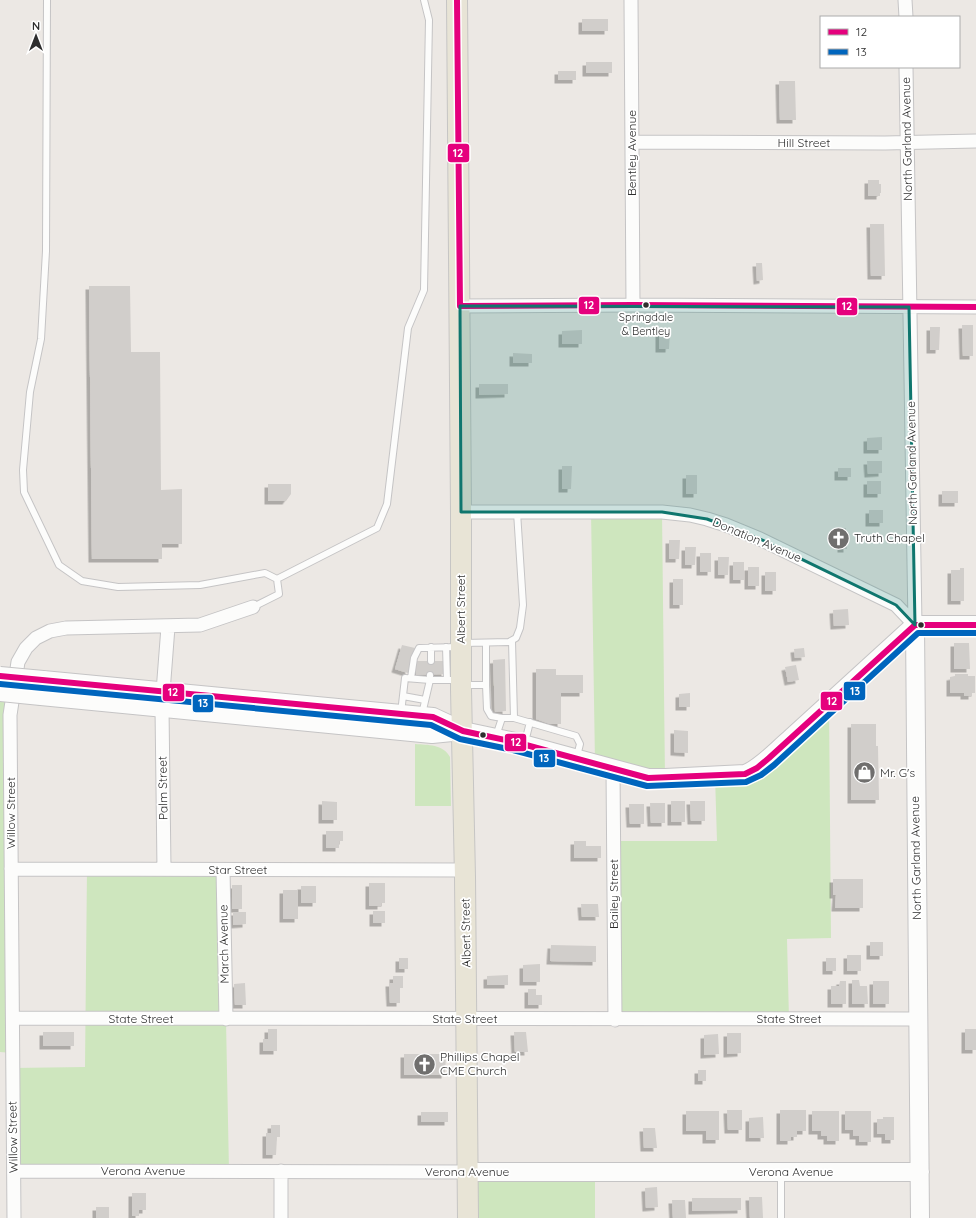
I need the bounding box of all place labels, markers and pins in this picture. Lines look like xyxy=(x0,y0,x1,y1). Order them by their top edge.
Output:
marker: Springdale & Bentley xyxy=(641,300,651,310)
place label: Springdale & Bentley xyxy=(619,310,673,338)
church icon: Truth Chapel xyxy=(826,525,852,551)
place label: Truth Chapel xyxy=(854,530,925,545)
unlabelled marker xyxy=(916,620,926,630)
unlabelled marker xyxy=(478,730,488,740)
shop icon: Mr. G's xyxy=(852,760,878,786)
place label: Mr. G's xyxy=(880,765,915,780)
place label: Phillips Chapel CME Church xyxy=(440,1049,520,1078)
church icon: Phillips Chapel CME Church xyxy=(412,1051,438,1077)

